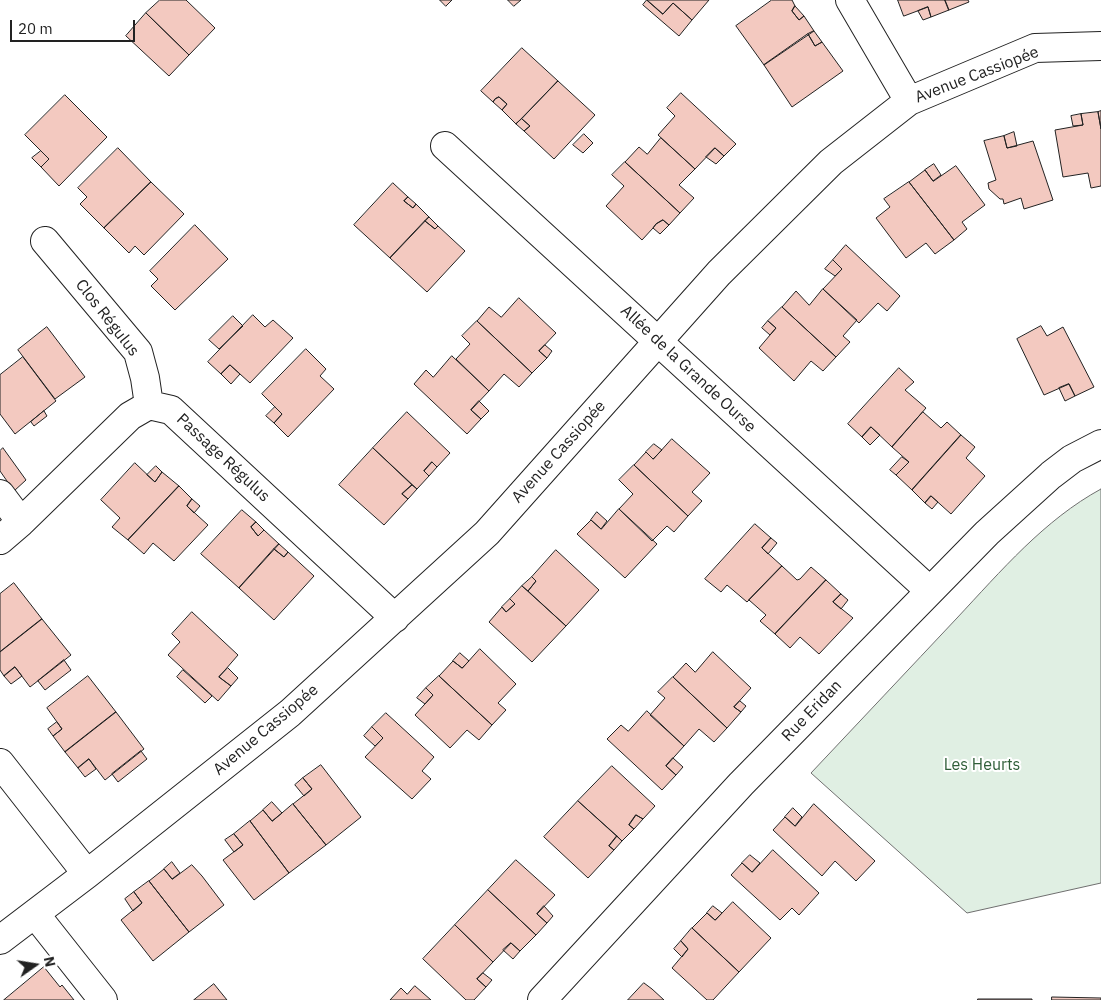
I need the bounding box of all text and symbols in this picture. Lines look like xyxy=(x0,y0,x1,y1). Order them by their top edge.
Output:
scale bar xyxy=(12,10,138,42)
text: 20 m xyxy=(18,19,53,38)
street label: Avenue Cassiopée xyxy=(912,43,1042,107)
street label: Clos Régulus xyxy=(71,276,143,360)
street label: Allée de la Grande Ourse xyxy=(616,301,760,437)
street label: Avenue Cassiopée xyxy=(508,397,610,507)
street label: Passage Régulus xyxy=(172,410,274,506)
street label: Rue Eridan xyxy=(778,676,846,746)
street label: Avenue Cassiopée xyxy=(210,681,322,779)
park label: Les Heurts xyxy=(944,755,1020,775)
north arrow xyxy=(10,940,60,990)
text: N xyxy=(40,955,60,969)

